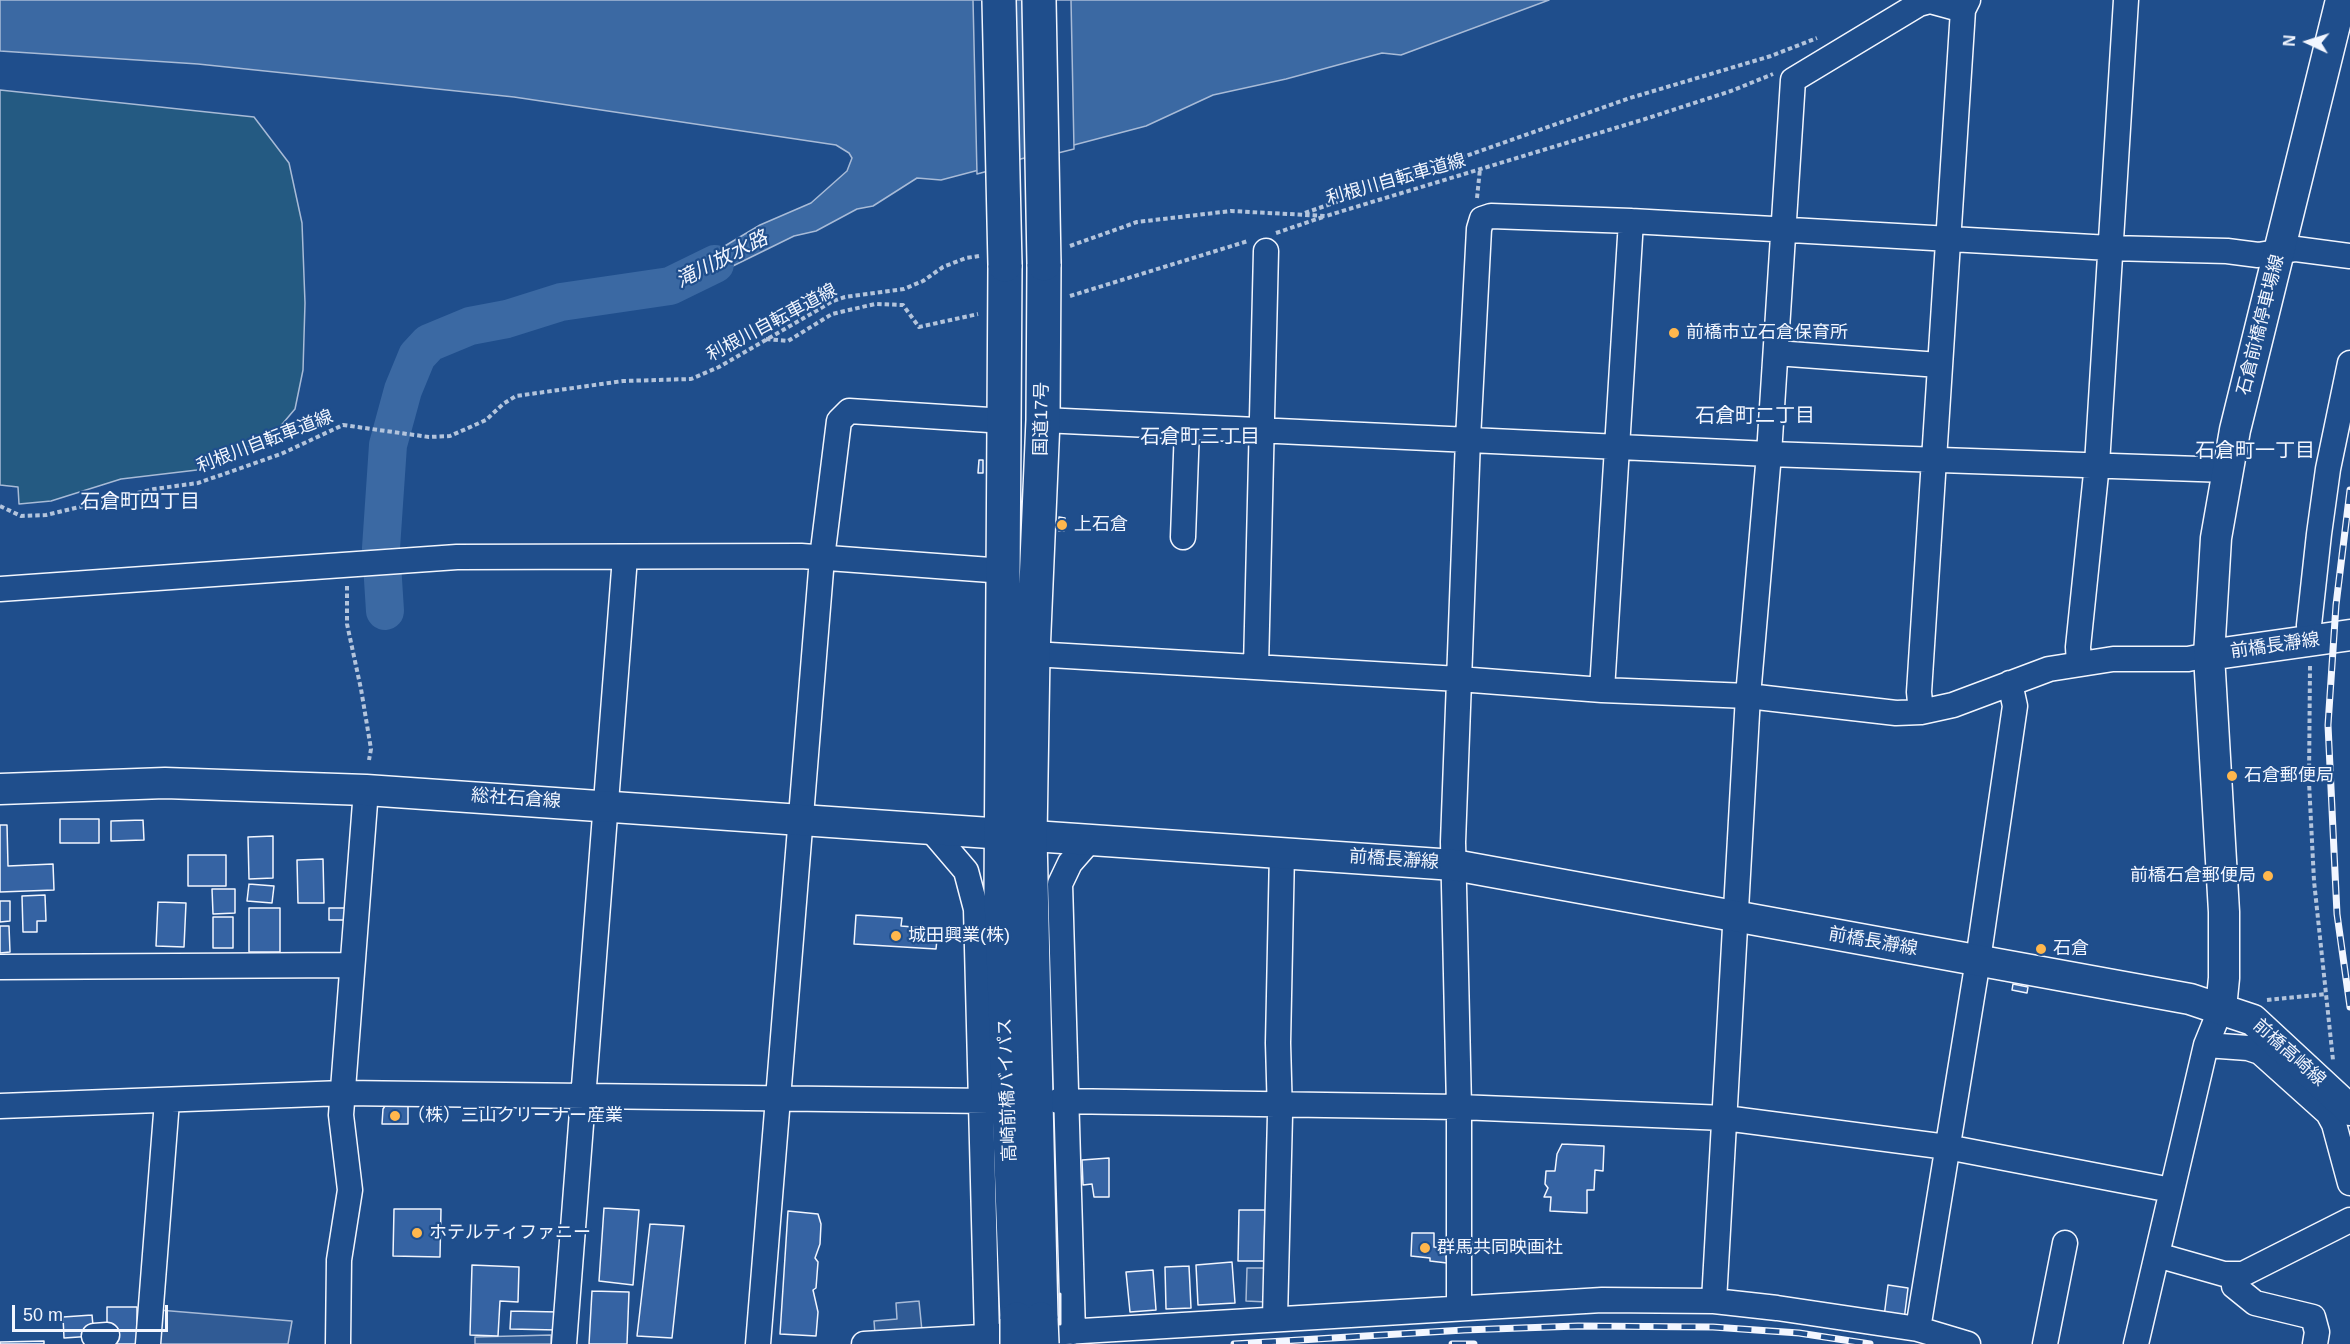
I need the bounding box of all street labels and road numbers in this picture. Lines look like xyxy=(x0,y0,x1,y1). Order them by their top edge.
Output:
street label: 利根川自転車道線 xyxy=(1324,150,1468,210)
street label: 石倉前橋停車場線 xyxy=(2233,253,2289,397)
street label: 利根川自転車道線 xyxy=(703,280,841,366)
street label: 国道17号 xyxy=(1031,382,1053,456)
street label: 利根川自転車道線 xyxy=(194,406,336,478)
street label: 前橋長瀞線 xyxy=(2229,629,2321,663)
street label: 総社石倉線 xyxy=(470,785,562,813)
street label: 前橋長瀞線 xyxy=(1348,846,1440,874)
street label: 前橋長瀞線 xyxy=(1827,924,1919,960)
street label: 前橋高崎線 xyxy=(2248,1015,2330,1091)
street label: 高崎前橋バイパス xyxy=(995,1018,1021,1162)

